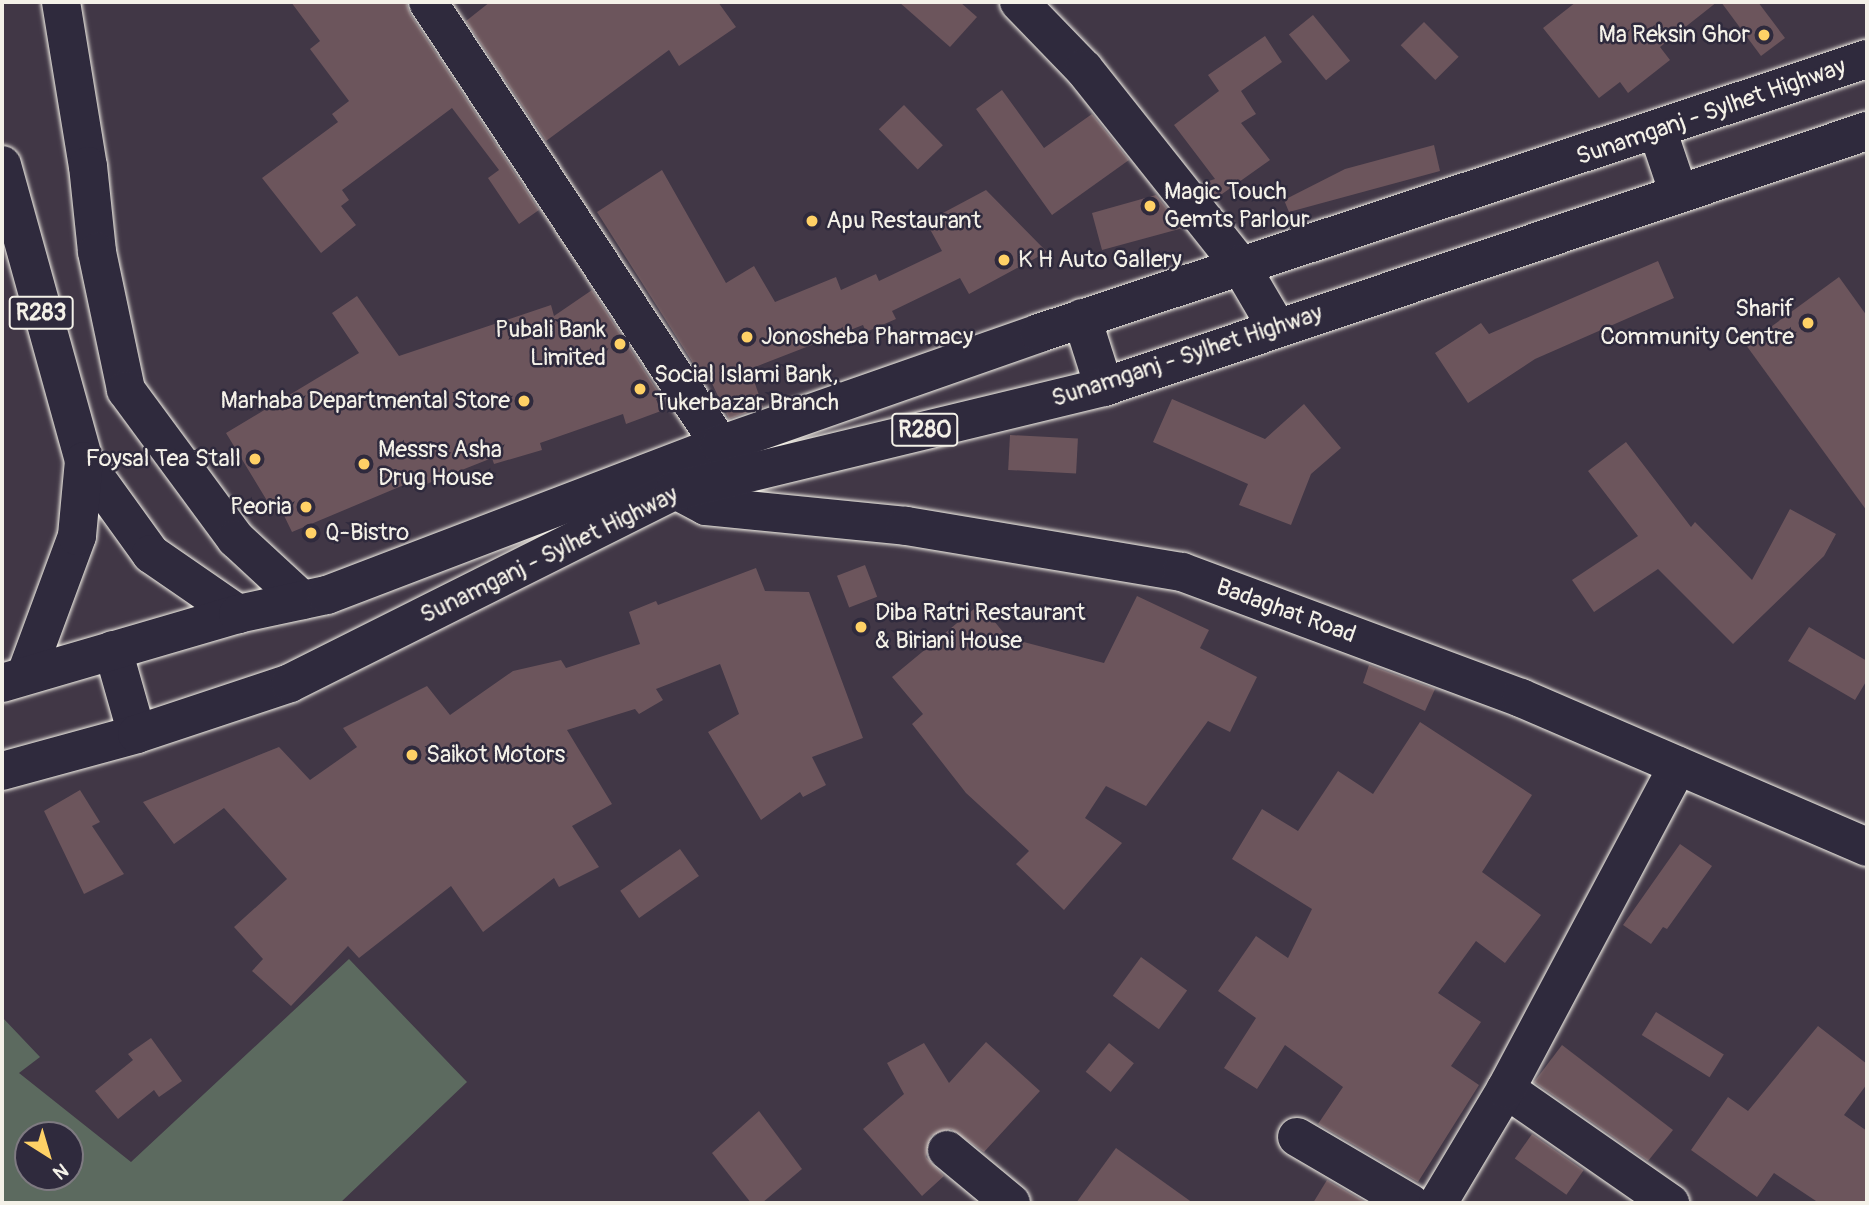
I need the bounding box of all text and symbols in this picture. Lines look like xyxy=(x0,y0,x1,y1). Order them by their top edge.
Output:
place label: Ma Reksin Ghor xyxy=(1598,21,1750,49)
marker: Ma Reksin Ghor xyxy=(1756,27,1772,43)
street label: Sunamganj - Sylhet Highway xyxy=(1573,52,1849,172)
place label: Magic Touch Gemts Parlour xyxy=(1164,178,1310,234)
marker: Magic Touch Gemts Parlour xyxy=(1142,198,1158,214)
place label: Apu Restaurant xyxy=(826,207,981,235)
marker: Apu Restaurant xyxy=(804,213,820,229)
place label: K H Auto Gallery xyxy=(1018,246,1182,274)
marker: K H Auto Gallery xyxy=(996,252,1012,268)
road number: R283 xyxy=(8,294,74,332)
place label: Sharif Community Centre xyxy=(1600,295,1794,351)
street label: Sunamganj - Sylhet Highway xyxy=(1048,299,1326,413)
marker: Sharif Community Centre xyxy=(1800,315,1816,331)
place label: Pubali Bank Limited xyxy=(495,316,606,372)
place label: Jonosheba Pharmacy xyxy=(761,323,973,351)
marker: Jonosheba Pharmacy xyxy=(739,329,755,345)
marker: Pubali Bank Limited xyxy=(612,336,628,352)
place label: Social Islami Bank, Tukerbazar Branch xyxy=(654,361,839,417)
marker: Social Islami Bank, Tukerbazar Branch xyxy=(632,381,648,397)
place label: Marhaba Departmental Store xyxy=(221,387,510,415)
marker: Marhaba Departmental Store xyxy=(516,393,532,409)
road number: R280 xyxy=(890,410,960,450)
place label: Messrs Asha Drug House xyxy=(378,436,502,492)
place label: Foysal Tea Stall xyxy=(85,445,241,473)
marker: Foysal Tea Stall xyxy=(247,451,263,467)
marker: Messrs Asha Drug House xyxy=(356,456,372,472)
street label: Sunamganj - Sylhet Highway xyxy=(416,480,682,630)
place label: Peoria xyxy=(230,493,292,521)
marker: Peoria xyxy=(298,499,314,515)
place label: Q-Bistro xyxy=(325,519,409,547)
marker: Q-Bistro xyxy=(303,525,319,541)
street label: Badaghat Road xyxy=(1212,572,1360,650)
place label: Diba Ratri Restaurant & Biriani House xyxy=(875,599,1085,655)
marker: Diba Ratri Restaurant & Biriani House xyxy=(853,619,869,635)
place label: Saikot Motors xyxy=(426,741,565,769)
marker: Saikot Motors xyxy=(404,747,420,763)
north arrow xyxy=(14,1121,84,1191)
text: N xyxy=(48,1158,73,1185)

